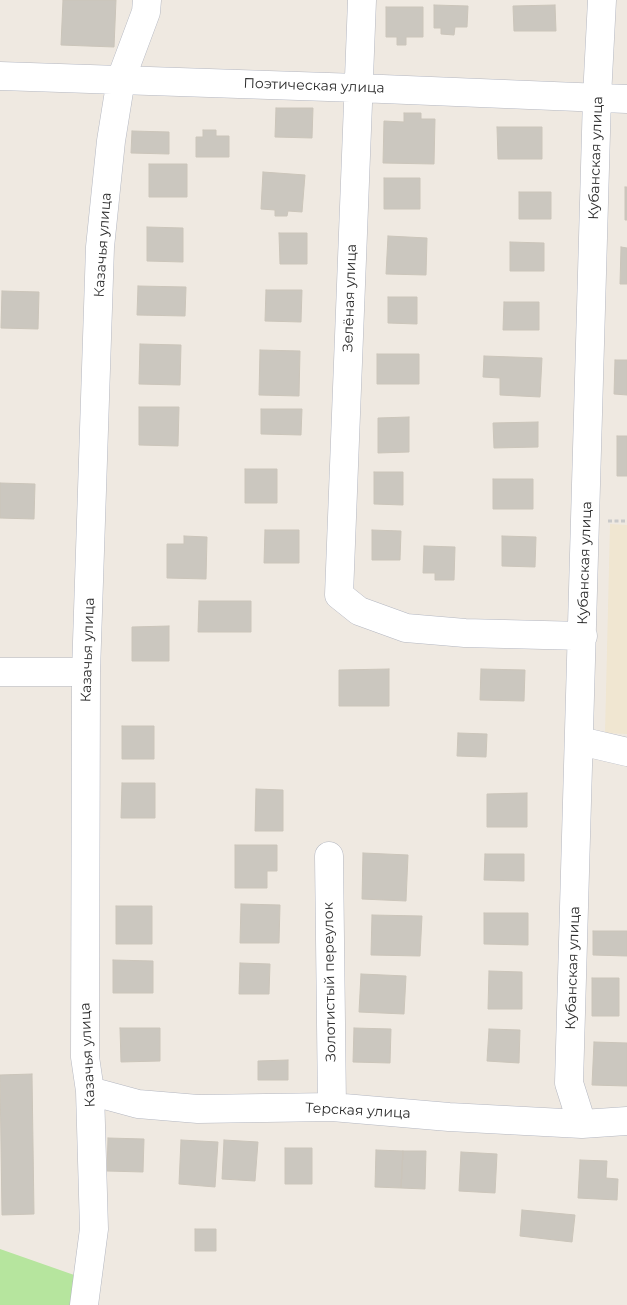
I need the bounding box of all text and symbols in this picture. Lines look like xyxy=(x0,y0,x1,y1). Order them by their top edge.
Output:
street label: Поэтическая улица xyxy=(243,75,385,97)
street label: Кубанская улица xyxy=(585,96,607,220)
street label: Казачья улица xyxy=(91,192,115,298)
street label: Зелёная улица xyxy=(340,244,360,352)
street label: Кубанская улица xyxy=(574,501,596,625)
street label: Казачья улица xyxy=(78,597,98,703)
street label: Золотистый переулок xyxy=(320,902,340,1062)
street label: Кубанская улица xyxy=(562,906,584,1030)
street label: Казачья улица xyxy=(77,1002,99,1108)
street label: Терская улица xyxy=(305,1100,411,1122)

